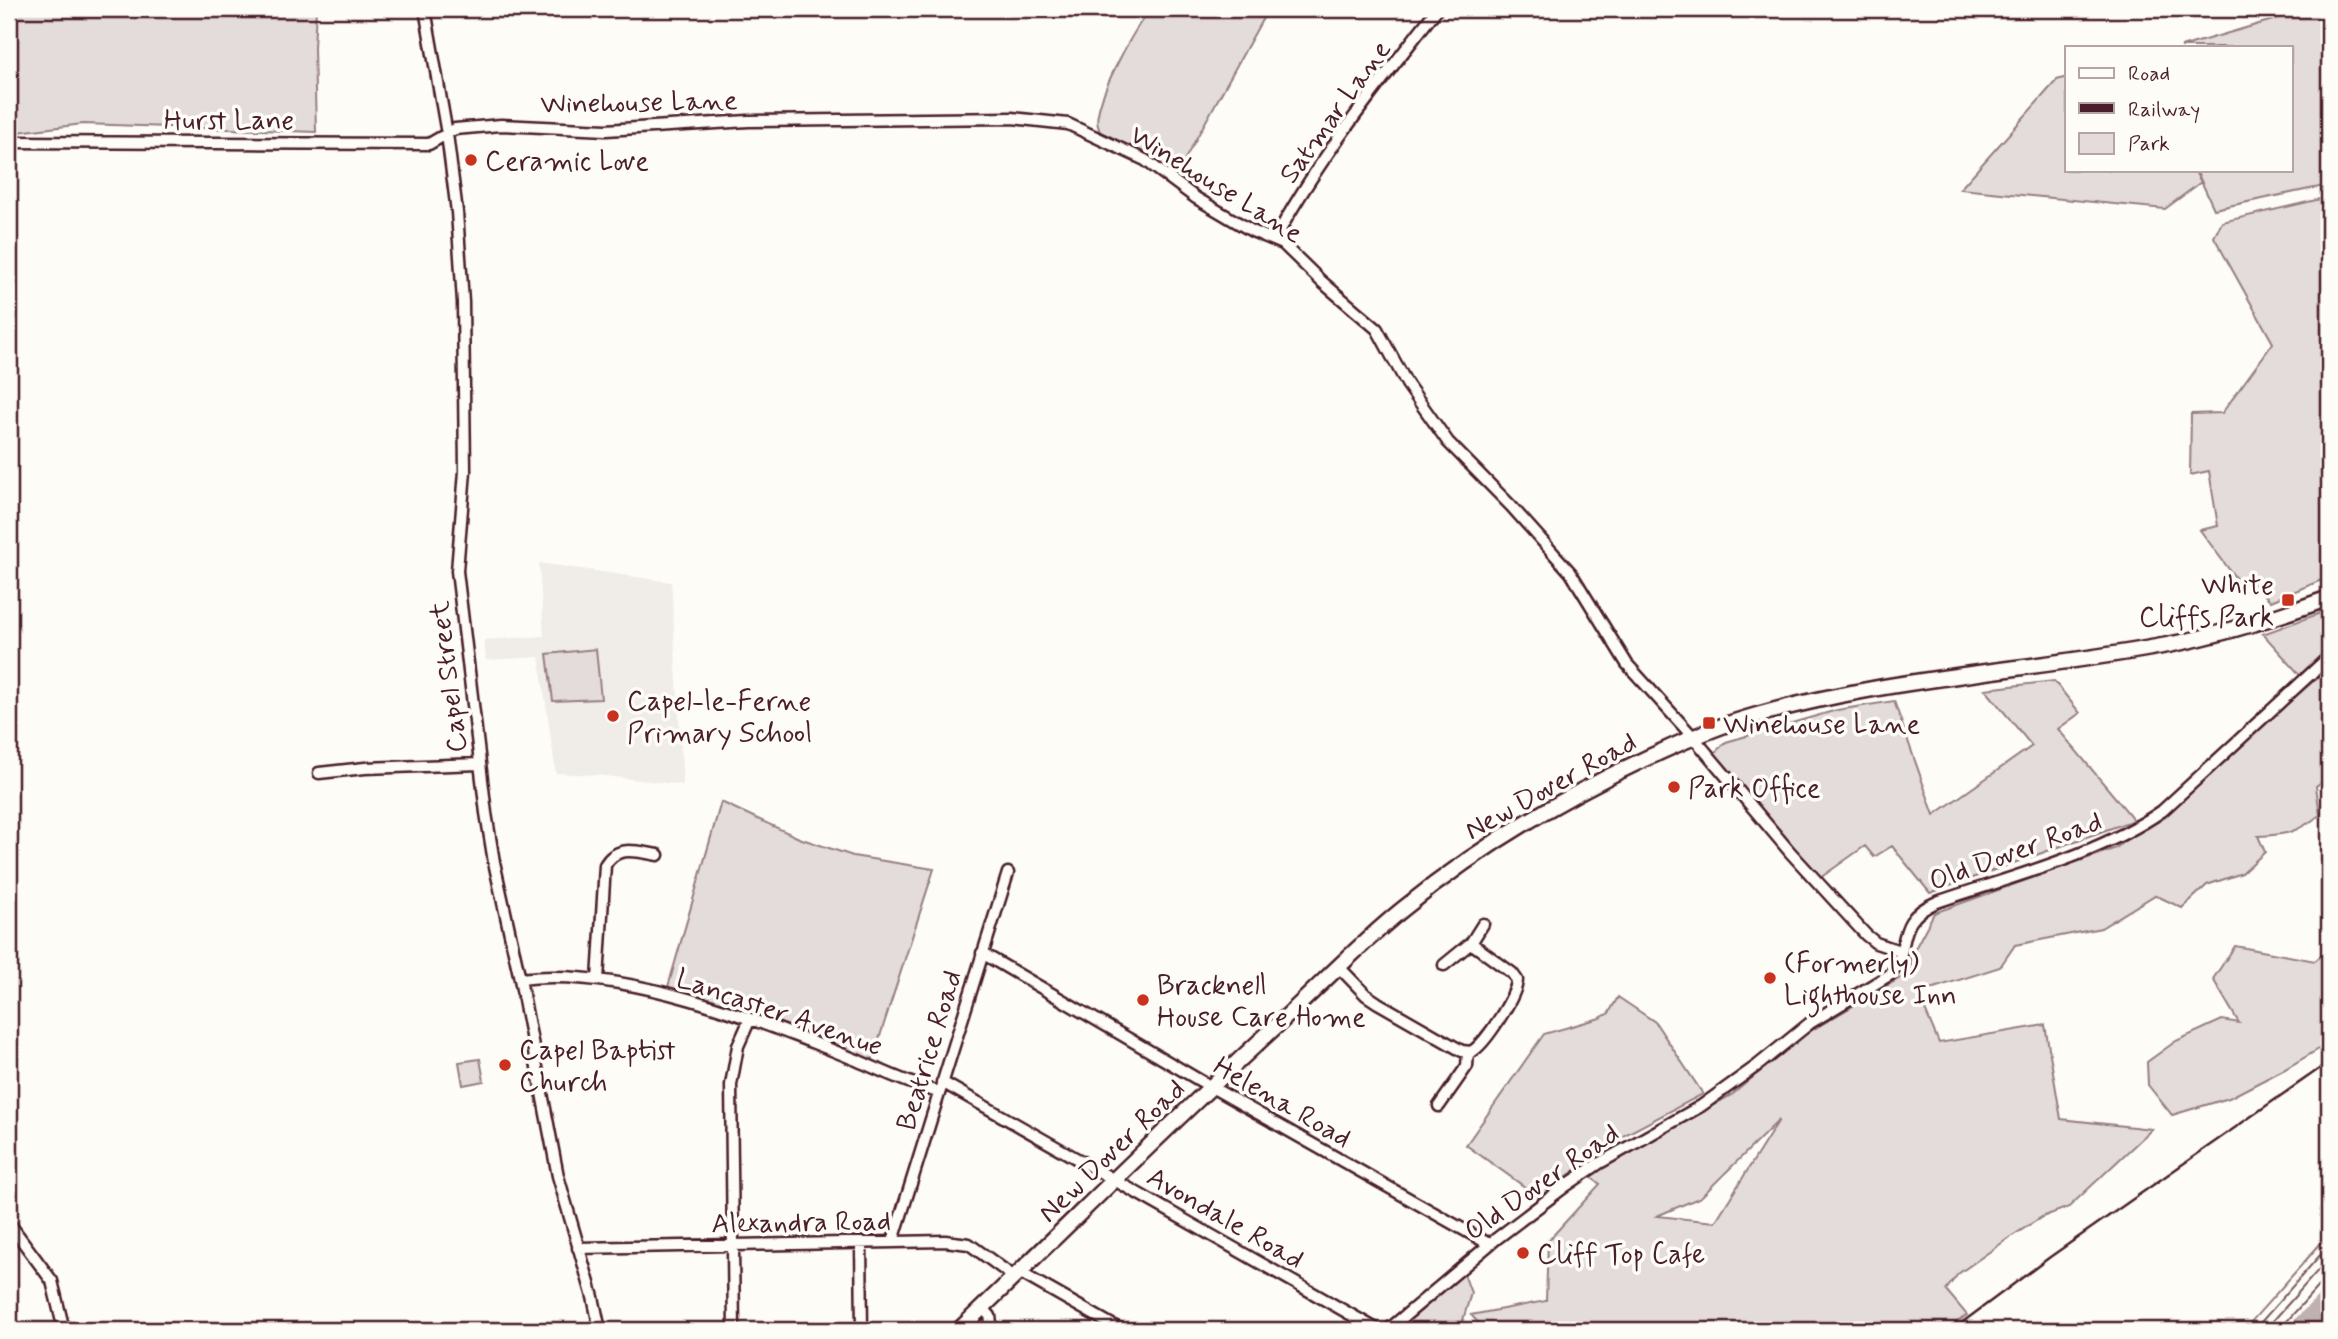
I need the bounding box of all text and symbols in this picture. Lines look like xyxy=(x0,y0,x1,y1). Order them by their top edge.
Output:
street label: Satmar Lane xyxy=(1271,33,1401,192)
legend xyxy=(2065,46,2292,172)
text: Road xyxy=(2128,60,2170,88)
street label: Winehouse Lane xyxy=(540,83,738,124)
text: Railway xyxy=(2128,96,2200,124)
street label: Hurst Lane xyxy=(164,103,294,140)
street label: Winehouse Lane xyxy=(1122,117,1309,253)
text: Park xyxy=(2128,130,2170,158)
place label: Ceramic Love xyxy=(485,144,649,181)
marker: Ceramic Love xyxy=(463,152,479,168)
place label: White Cliffs Park xyxy=(2139,568,2274,637)
marker: White Cliffs Park xyxy=(2280,592,2296,608)
street label: Capel Street xyxy=(422,598,477,755)
place label: Capel-le-Ferne Primary School xyxy=(627,684,812,753)
place label: Winehouse Lane xyxy=(1723,707,1920,744)
marker: Capel-le-Ferne Primary School xyxy=(605,708,621,724)
marker: Winehouse Lane xyxy=(1701,715,1717,731)
street label: New Dover Road xyxy=(1459,725,1644,850)
place label: Park Office xyxy=(1688,771,1821,808)
marker: Park Office xyxy=(1666,779,1682,795)
street label: Old Dover Road xyxy=(1924,804,2107,901)
place label: (Formerly) Lighthouse Inn xyxy=(1784,946,1957,1018)
street label: Lancaster Avenue xyxy=(671,961,887,1066)
street label: Beatrice Road xyxy=(889,966,972,1135)
place label: Bracknell House Care Home xyxy=(1157,968,1366,1037)
marker: (Formerly) Lighthouse Inn xyxy=(1762,970,1778,986)
marker: Bracknell House Care Home xyxy=(1135,992,1151,1008)
place label: Capel Baptist Church xyxy=(519,1033,676,1102)
street label: Helena Road xyxy=(1206,1049,1357,1158)
marker: Capel Baptist Church xyxy=(497,1057,513,1073)
street label: New Dover Road xyxy=(1031,1072,1194,1232)
street label: Old Dover Road xyxy=(1458,1116,1627,1250)
street label: Avondale Road xyxy=(1139,1159,1310,1279)
street label: Alexandra Road xyxy=(711,1203,891,1244)
place label: Cliff Top Cafe xyxy=(1537,1237,1705,1274)
marker: Cliff Top Cafe xyxy=(1515,1245,1531,1261)

